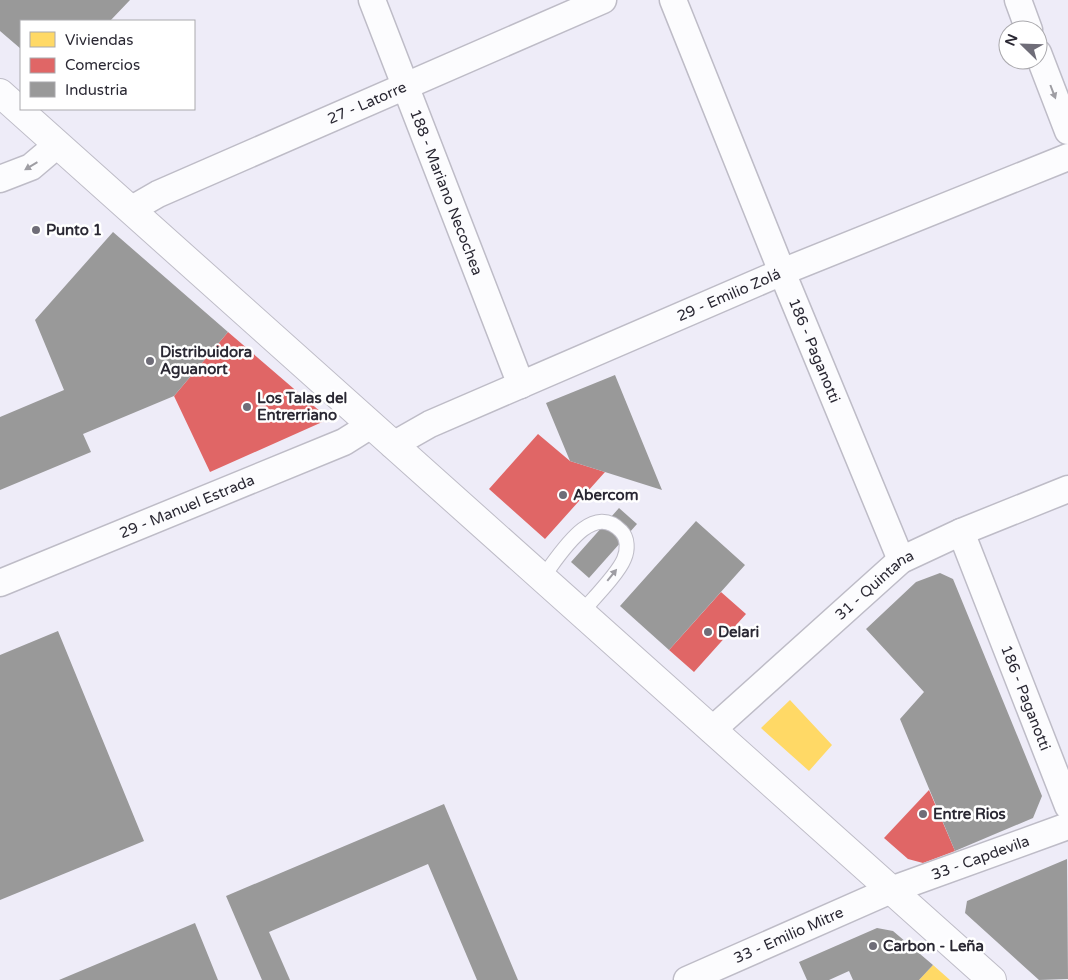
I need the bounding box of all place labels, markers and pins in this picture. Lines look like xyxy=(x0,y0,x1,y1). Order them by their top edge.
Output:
place label: Punto 1 xyxy=(46,221,102,239)
marker: Punto 1 xyxy=(30,224,42,236)
place label: Distribuidora Aguanort xyxy=(160,343,252,379)
marker: Distribuidora Aguanort xyxy=(144,355,156,367)
place label: Los Talas del Entrerriano xyxy=(257,389,347,424)
marker: Los Talas del Entrerriano xyxy=(241,401,253,413)
place label: Abercom xyxy=(573,486,638,504)
marker: Abercom xyxy=(557,489,569,501)
place label: Delari xyxy=(718,623,759,641)
marker: Delari xyxy=(702,626,714,638)
place label: Entre Rios xyxy=(933,805,1006,823)
marker: Entre Rios xyxy=(917,808,929,820)
place label: Carbon - Leña xyxy=(883,937,984,955)
marker: Carbon - Leña xyxy=(867,940,879,952)

